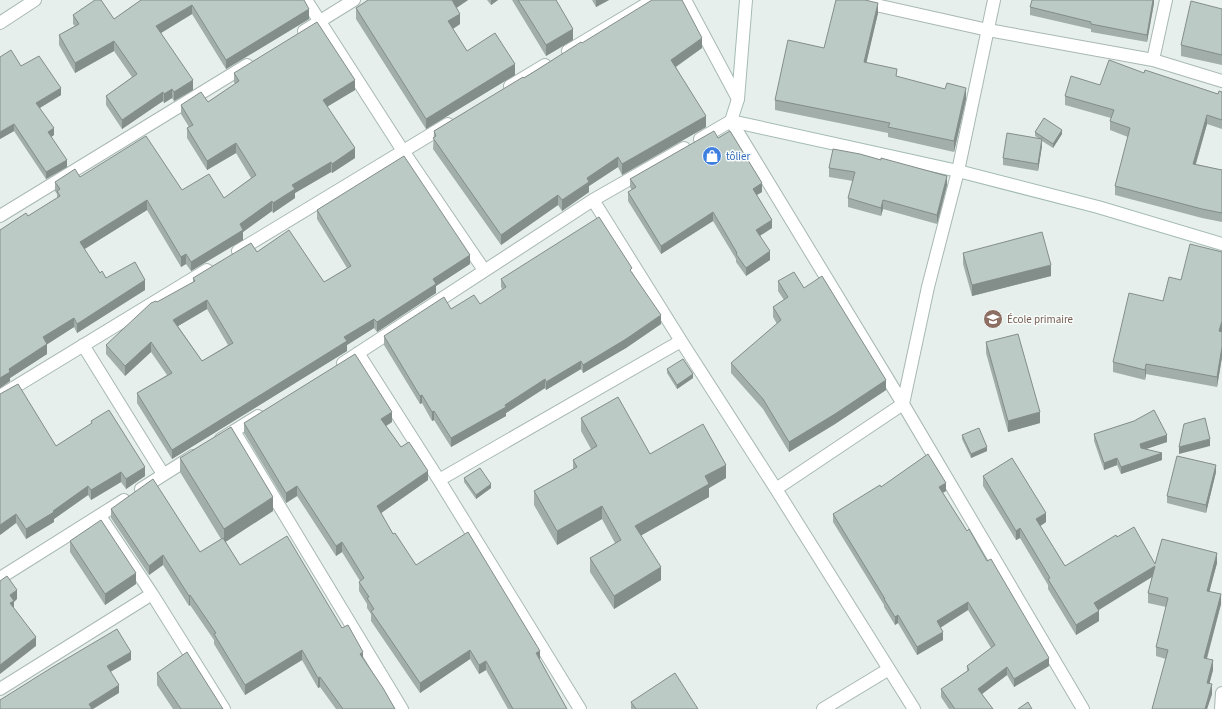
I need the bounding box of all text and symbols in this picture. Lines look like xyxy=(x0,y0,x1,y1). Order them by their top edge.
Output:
shop icon: tôlier xyxy=(701,145,723,167)
place label: tôlier xyxy=(726,149,750,164)
school or university icon: École primaire xyxy=(982,308,1004,330)
place label: École primaire xyxy=(1007,312,1074,327)

